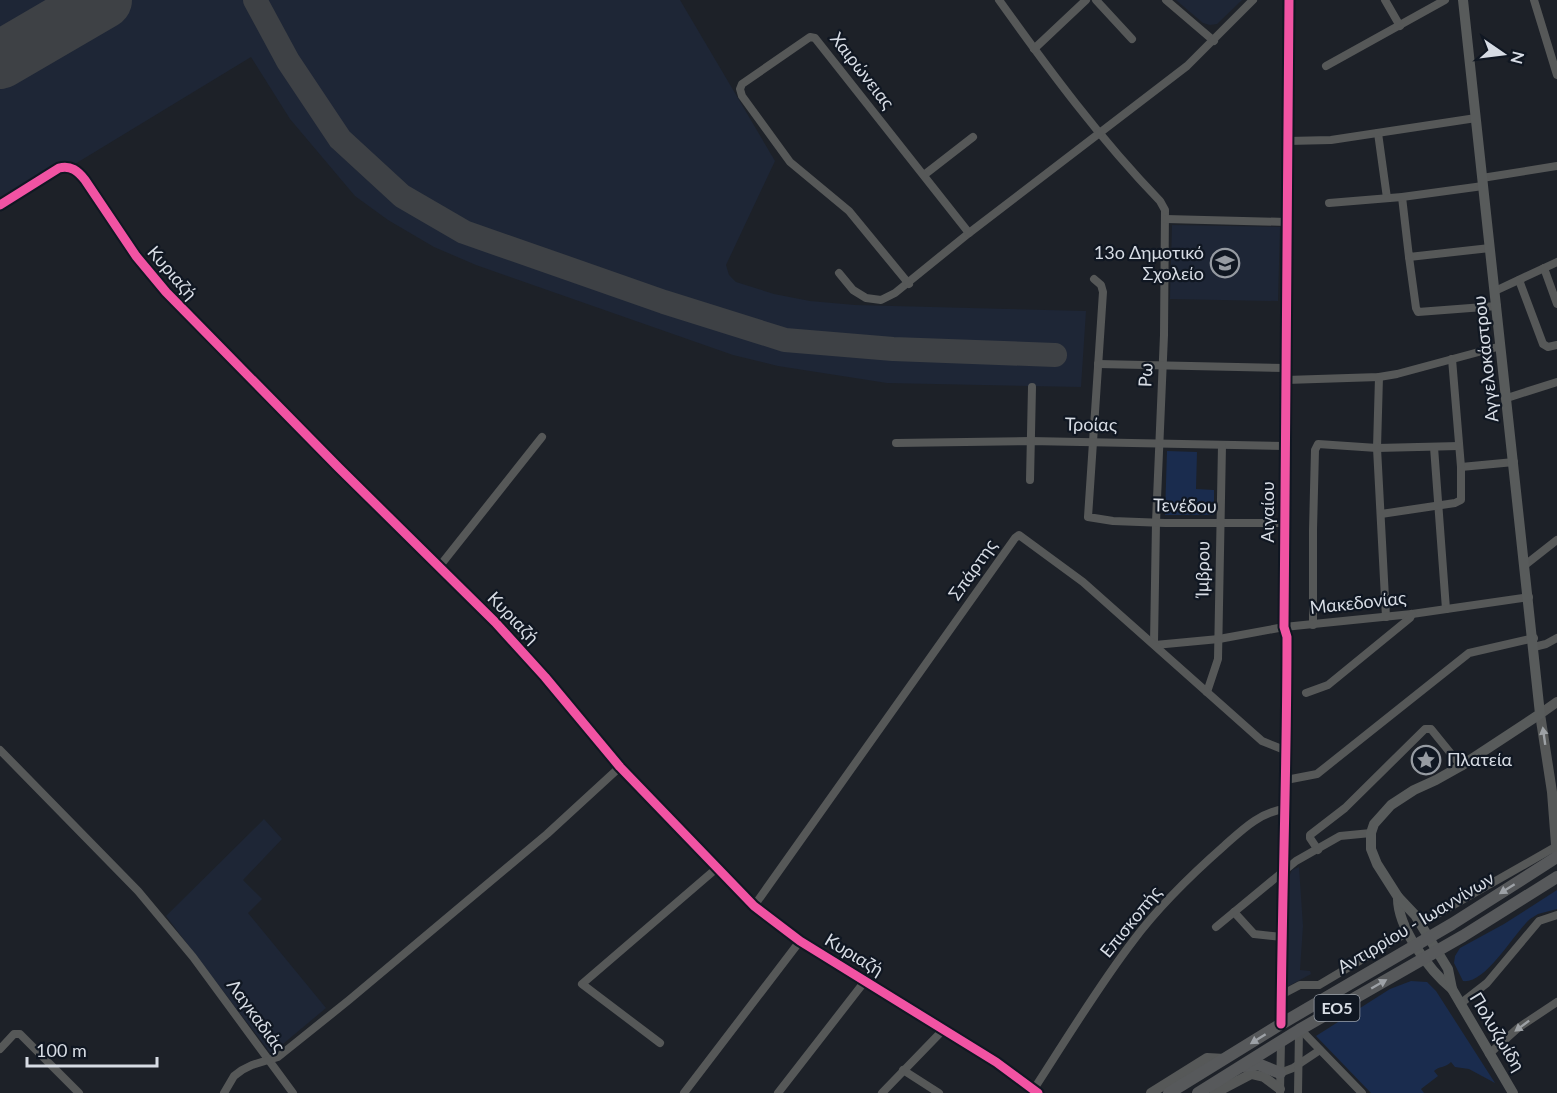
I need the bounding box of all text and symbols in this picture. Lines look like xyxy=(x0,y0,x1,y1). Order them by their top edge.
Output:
north arrow xyxy=(1473,24,1533,84)
street label: Χαιρώνειας xyxy=(826,28,900,114)
text: N xyxy=(1507,49,1529,66)
street label: Κυριαζή xyxy=(143,241,202,304)
place label: 13ο Δημοτικό Σχολείο xyxy=(1094,241,1204,284)
school or university icon: 13ο Δημοτικό Σχολείο xyxy=(1209,247,1241,279)
street label: Αγγελοκάστρου xyxy=(1467,295,1503,423)
street label: Ρω xyxy=(1133,362,1157,388)
street label: Τροίας xyxy=(1065,413,1118,435)
street label: Αιγαίου xyxy=(1256,481,1278,543)
street label: Τενέδου xyxy=(1153,493,1217,517)
street label: Σπάρτης xyxy=(943,534,1001,604)
street label: Ίμβρου xyxy=(1190,541,1213,599)
street label: Μακεδονίας xyxy=(1309,586,1408,618)
street label: Κυριαζή xyxy=(483,587,544,648)
one-way arrow xyxy=(1539,727,1548,746)
place icon: Πλατεία xyxy=(1410,744,1442,776)
place label: Πλατεία xyxy=(1447,748,1513,770)
street label: Αντιρρίου - Ιωαννίνων xyxy=(1333,867,1498,978)
street label: Επισκοπής xyxy=(1095,881,1166,961)
one-way arrow xyxy=(1499,883,1516,894)
street label: Κυριαζή xyxy=(821,928,888,980)
street label: Λαγκαδιάς xyxy=(223,974,291,1057)
one-way arrow xyxy=(1371,979,1388,989)
street label: Πολυζωίδη xyxy=(1466,988,1530,1075)
road number: ΕΟ5 xyxy=(1314,995,1360,1021)
one-way arrow xyxy=(1514,1019,1529,1031)
scale bar xyxy=(27,1030,158,1068)
one-way arrow xyxy=(1250,1034,1266,1045)
text: 100 m xyxy=(36,1039,87,1061)

